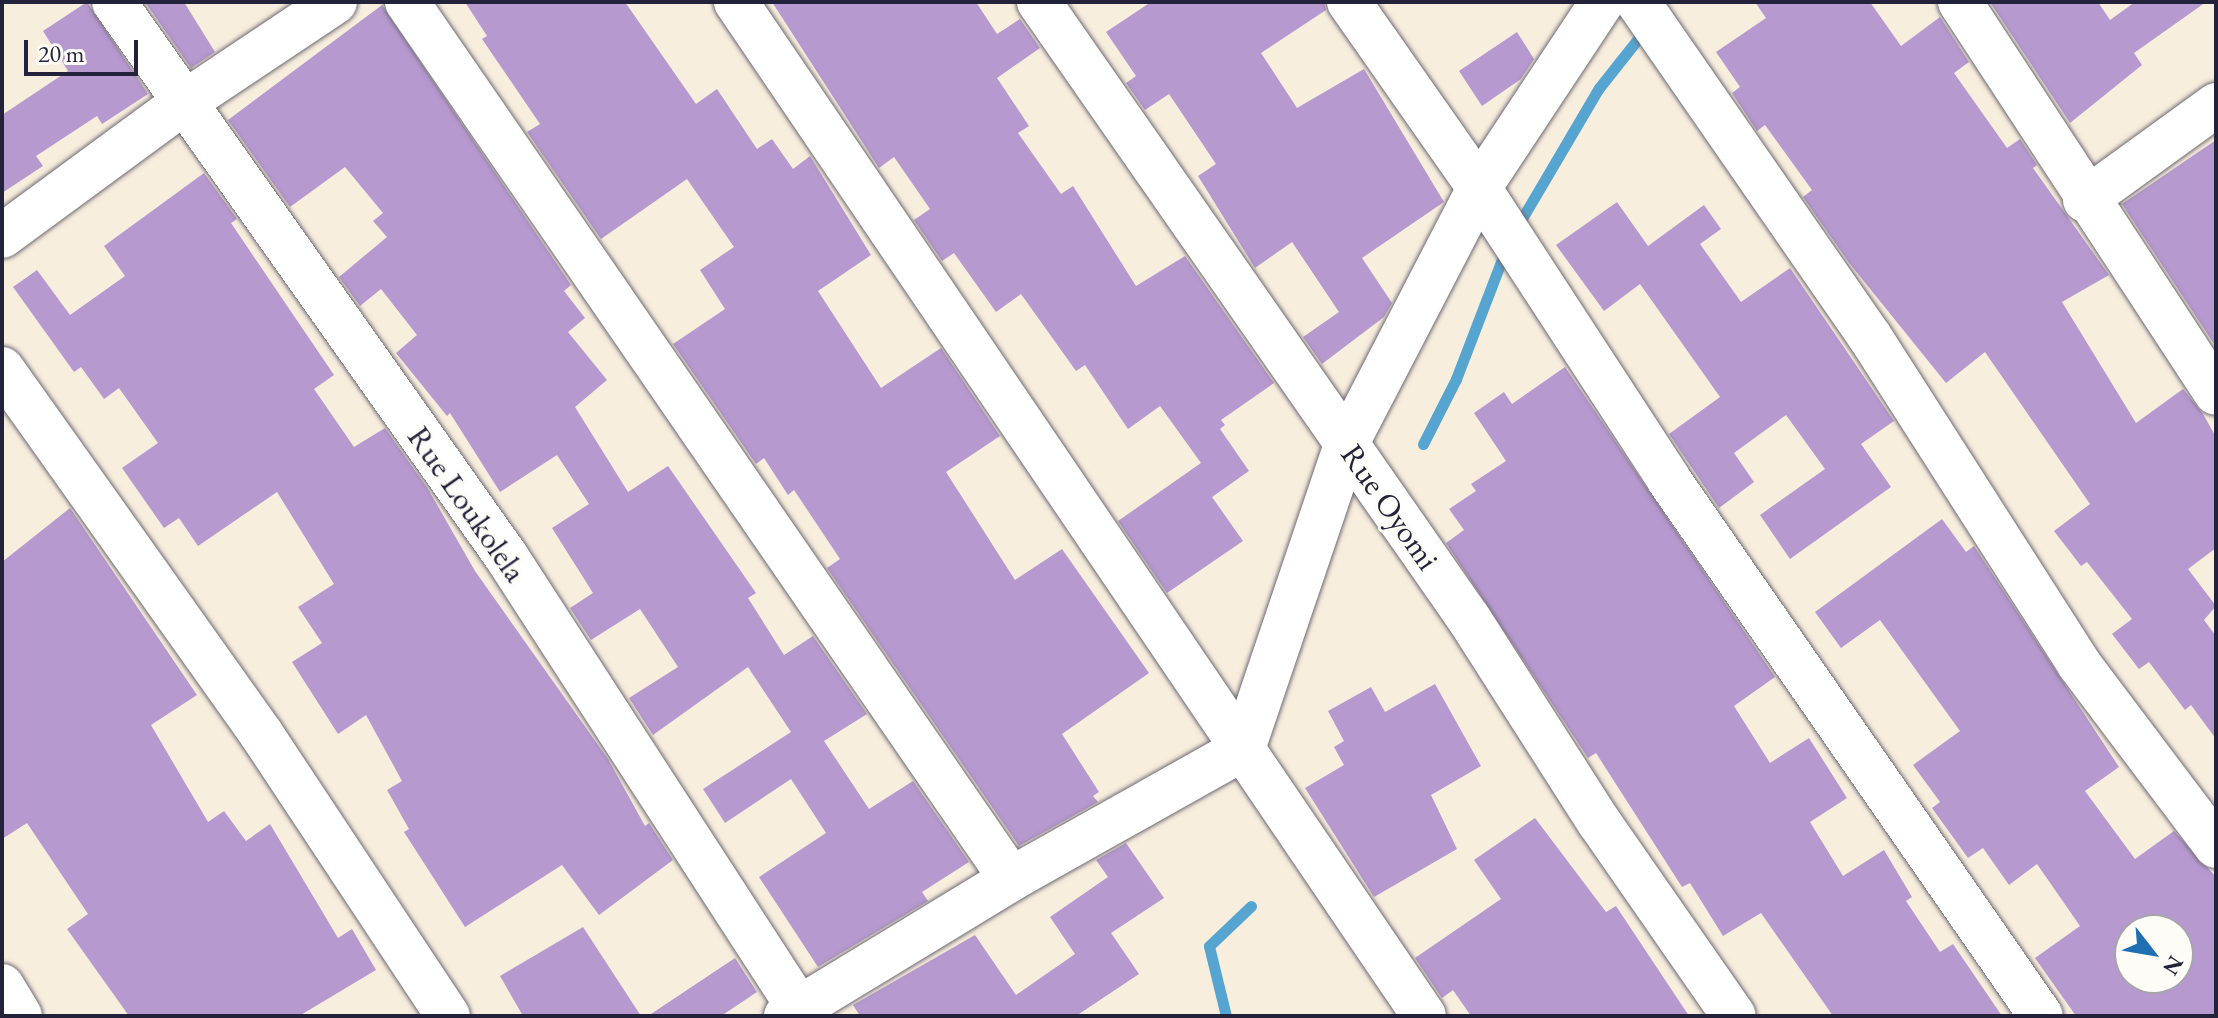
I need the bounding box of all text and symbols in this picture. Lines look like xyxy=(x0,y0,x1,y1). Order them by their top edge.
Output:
scale bar xyxy=(28,24,142,74)
text: 20 m xyxy=(38,38,85,69)
street label: Rue Loukolela xyxy=(399,419,535,589)
street label: Rue Oyomi xyxy=(1333,437,1447,577)
north arrow xyxy=(2114,914,2194,994)
text: N xyxy=(2156,950,2190,981)

